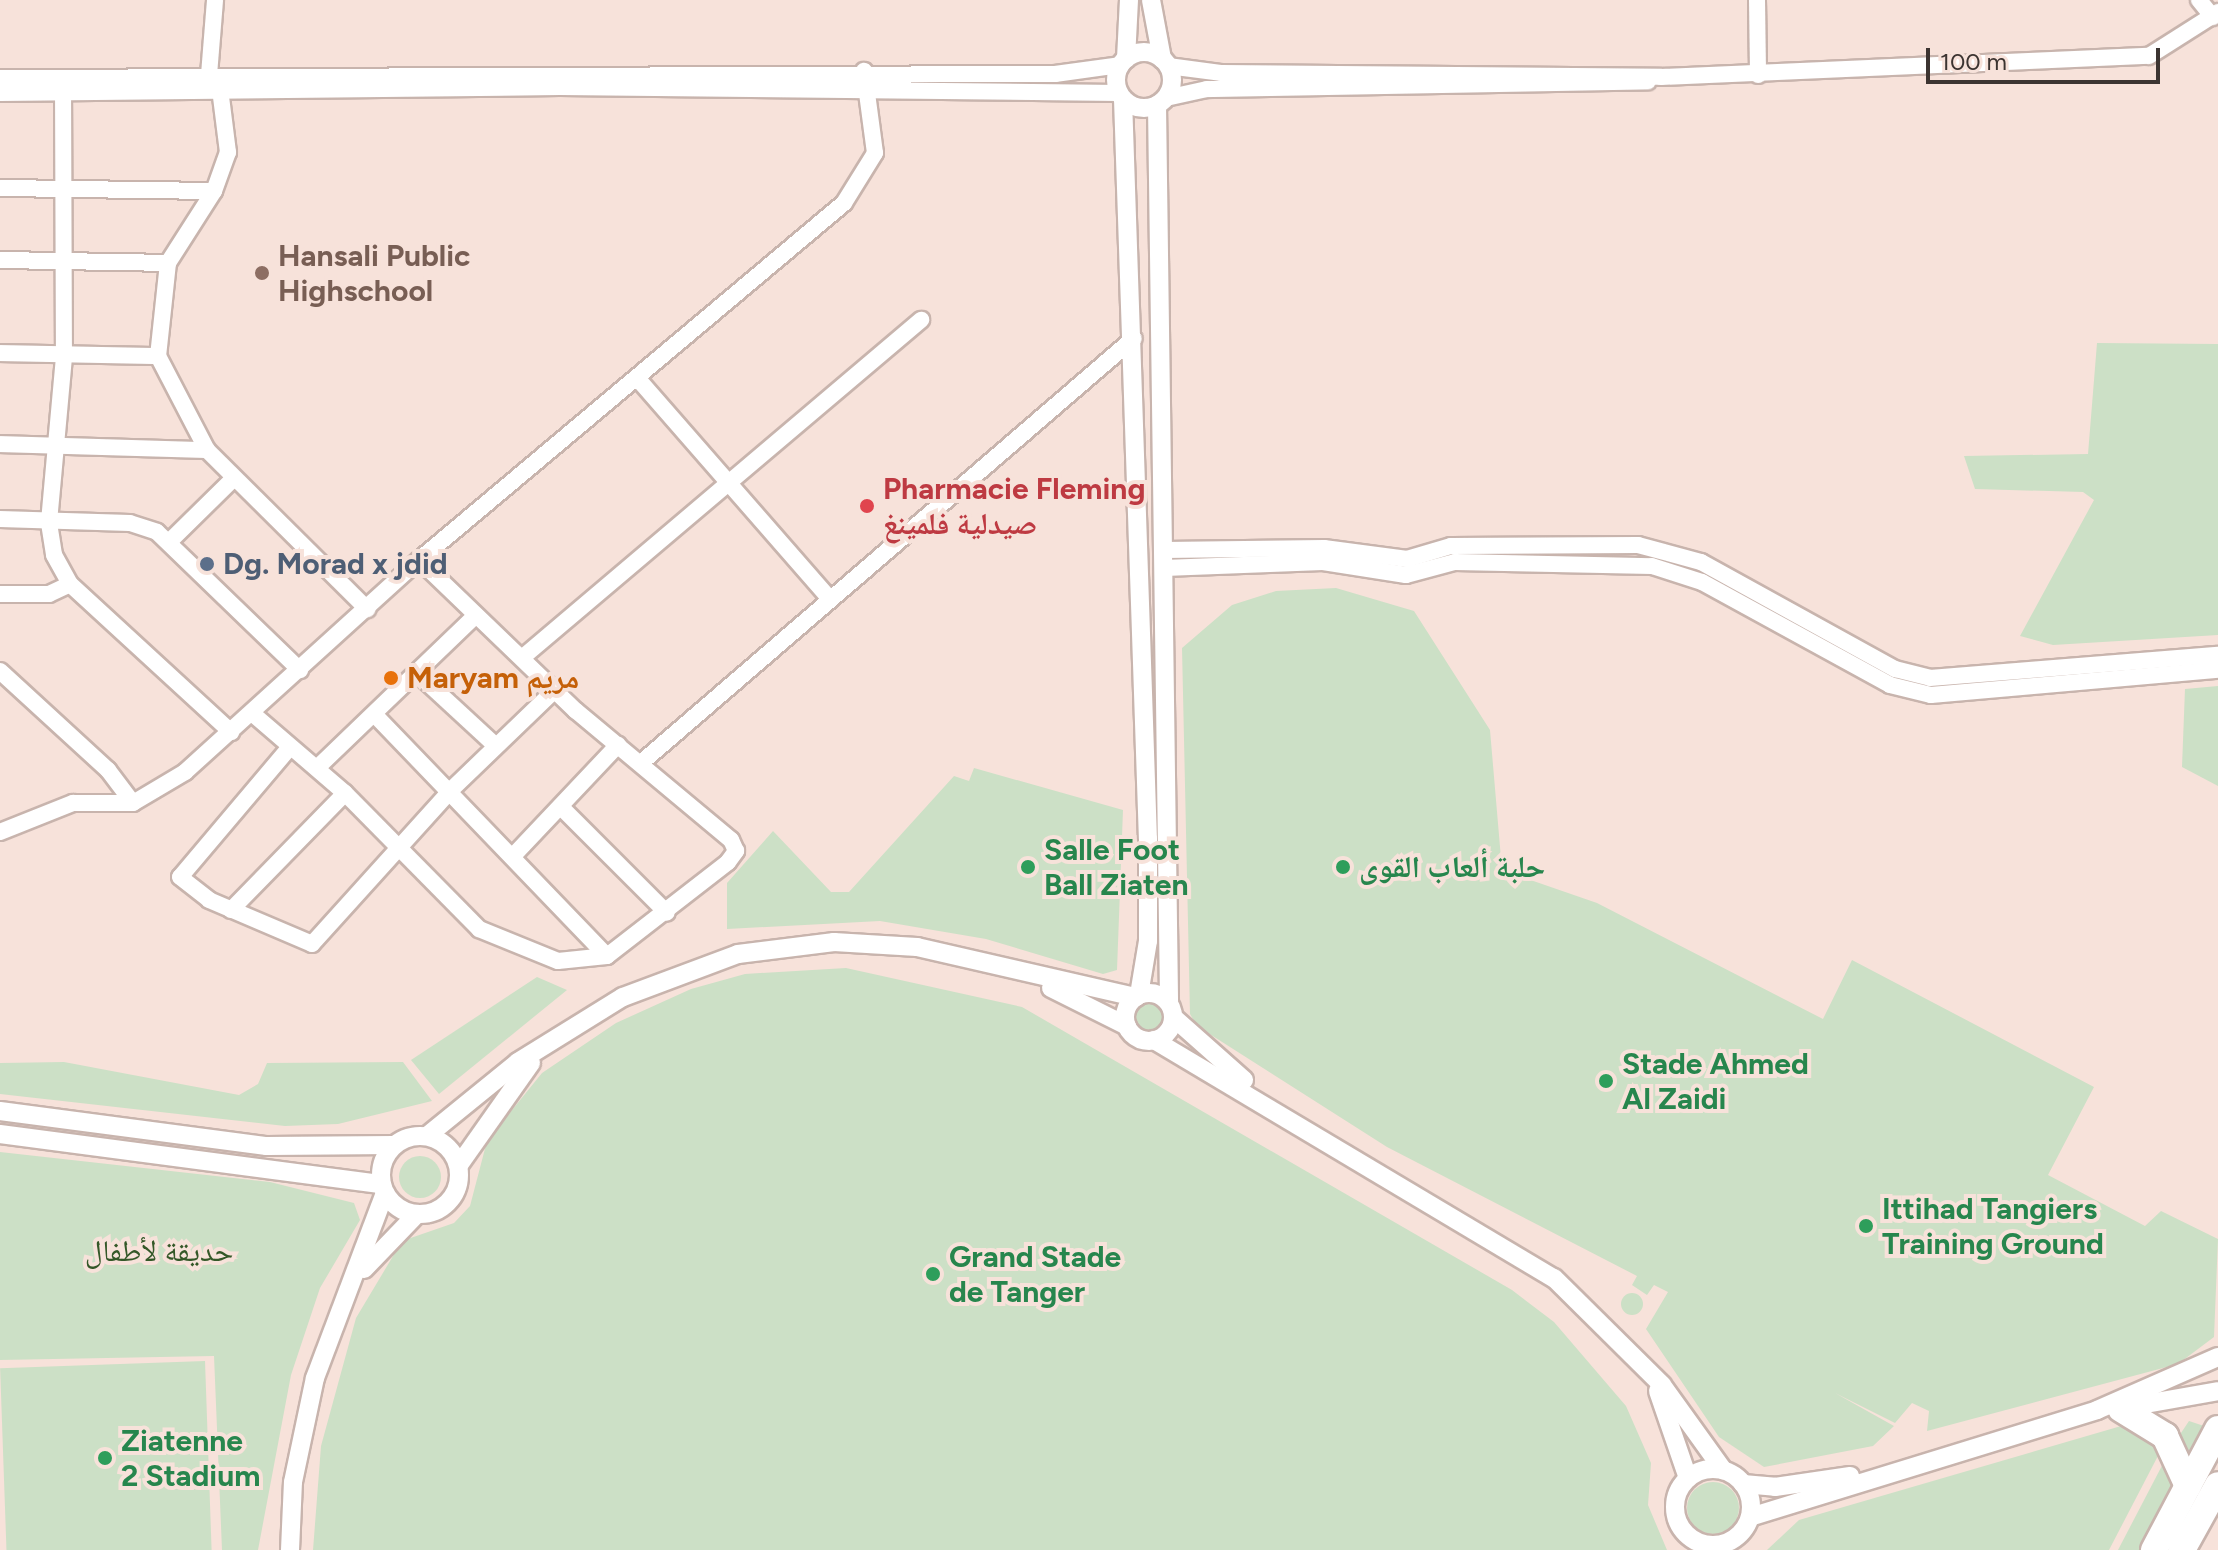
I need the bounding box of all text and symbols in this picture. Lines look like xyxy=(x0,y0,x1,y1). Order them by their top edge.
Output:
scale bar xyxy=(1930,32,2164,82)
text: 100 m xyxy=(1940,47,2007,76)
place label: Hansali Public Highschool xyxy=(278,238,470,308)
marker: Hansali Public Highschool xyxy=(253,264,271,282)
place label: Pharmacie Fleming صيدلية فلمينغ xyxy=(883,471,1145,542)
marker: Pharmacie Fleming صيدلية فلمينغ xyxy=(858,497,876,515)
place label: Dg. Morad x jdid xyxy=(223,546,448,582)
marker: Dg. Morad x jdid xyxy=(198,555,216,573)
place label: Maryam مريم xyxy=(407,660,579,696)
marker: Maryam مريم xyxy=(382,669,400,687)
place label: Salle Foot Ball Ziaten xyxy=(1044,832,1189,902)
place label: حلبة ألعاب القوى xyxy=(1359,849,1545,885)
marker: Salle Foot Ball Ziaten xyxy=(1019,858,1037,876)
marker: حلبة ألعاب القوى xyxy=(1334,858,1352,876)
place label: Stade Ahmed Al Zaidi xyxy=(1622,1046,1809,1116)
marker: Stade Ahmed Al Zaidi xyxy=(1597,1072,1615,1090)
place label: Ittihad Tangiers Training Ground xyxy=(1882,1191,2104,1262)
marker: Ittihad Tangiers Training Ground xyxy=(1857,1217,1875,1235)
park label: حديقة لأطفال xyxy=(85,1233,233,1269)
place label: Grand Stade de Tanger xyxy=(949,1239,1121,1310)
marker: Grand Stade de Tanger xyxy=(924,1265,942,1283)
place label: Ziatenne 2 Stadium xyxy=(121,1423,260,1494)
marker: Ziatenne 2 Stadium xyxy=(96,1449,114,1467)

